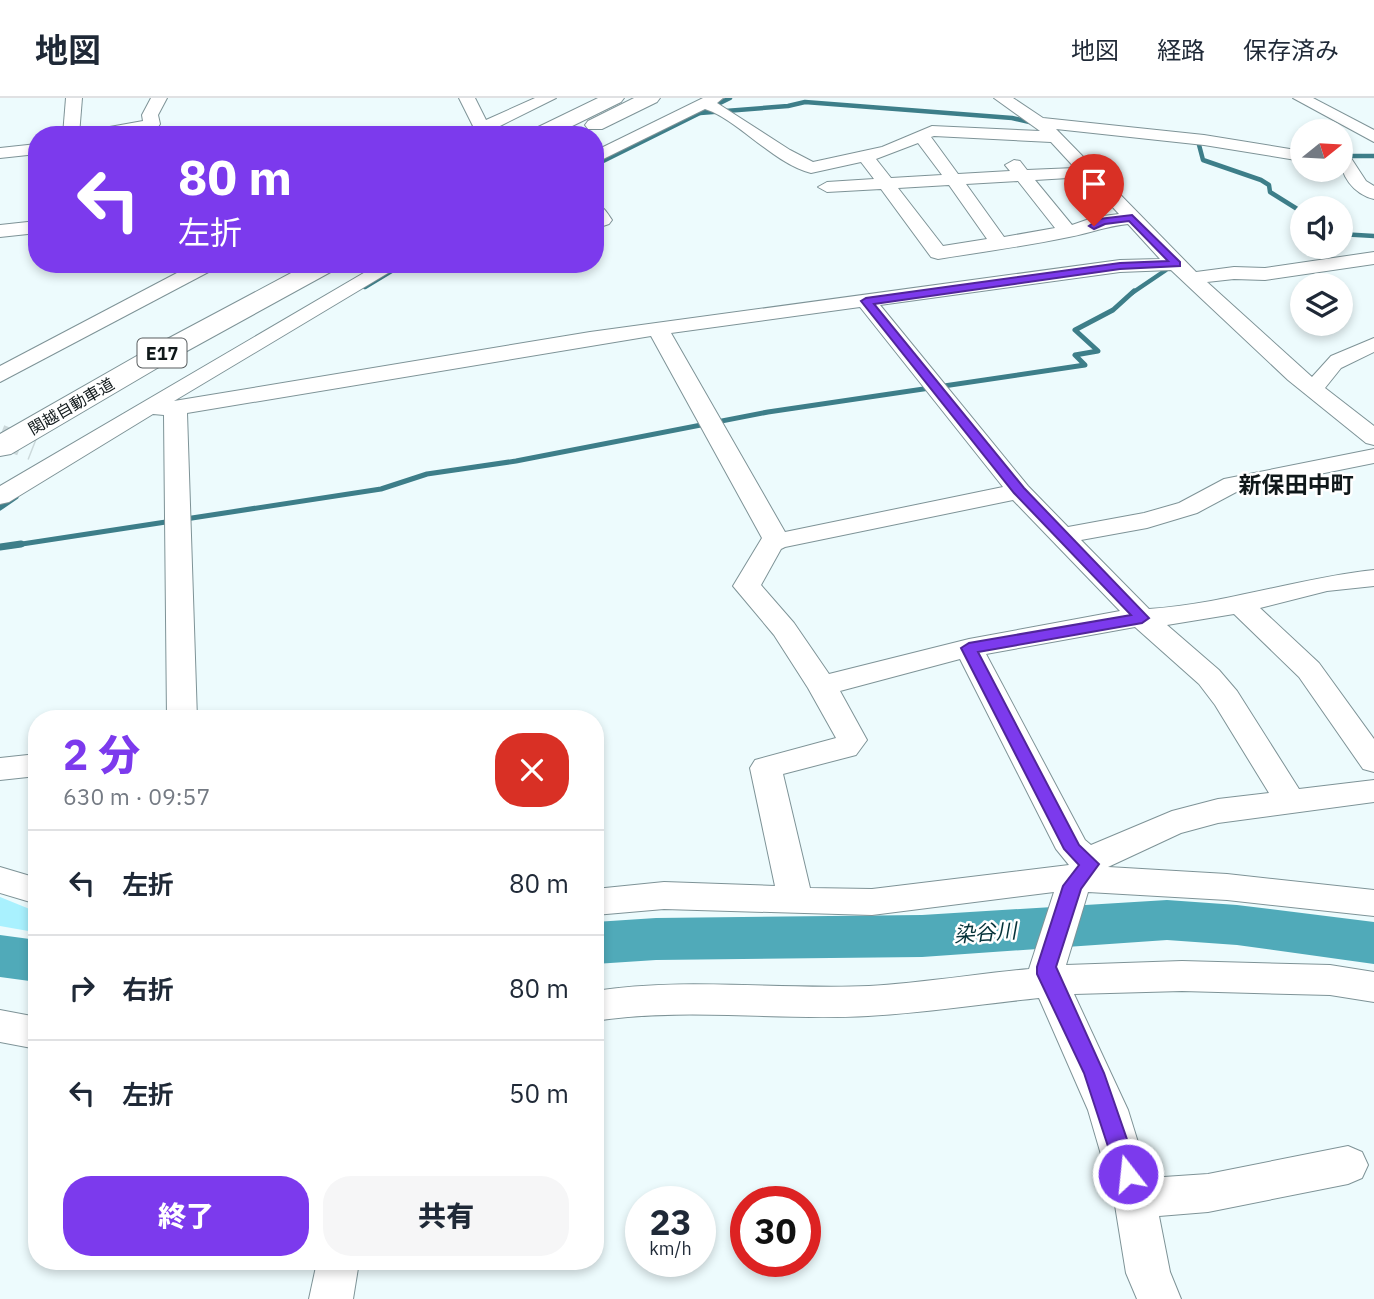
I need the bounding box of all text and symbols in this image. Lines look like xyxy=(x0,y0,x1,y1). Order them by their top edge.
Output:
text: 地図 xyxy=(35,28,101,71)
text: 地図 xyxy=(1071,34,1119,66)
text: 経路 xyxy=(1157,34,1205,66)
text: 保存済み xyxy=(1243,34,1339,66)
north arrow xyxy=(1290,119,1353,182)
map controls xyxy=(1290,119,1353,336)
text: 80 m xyxy=(178,145,292,208)
icon: left xyxy=(63,154,154,245)
pin xyxy=(1064,154,1124,226)
icon: arrive xyxy=(1075,165,1113,203)
button: sound xyxy=(1290,196,1353,259)
text: 左折 xyxy=(178,211,242,253)
button: layers xyxy=(1290,273,1353,336)
road number: E17 xyxy=(138,339,186,368)
street label: 関越自動車道 xyxy=(24,373,118,439)
district label: 新保田中町 xyxy=(1239,469,1354,499)
text: 2 分 xyxy=(63,727,140,782)
button: close xyxy=(495,733,569,807)
text: 630 m · 09:57 xyxy=(63,781,210,811)
icon: left xyxy=(63,864,101,902)
text: 80 m xyxy=(509,866,569,900)
text: 左折 xyxy=(122,867,174,901)
water label: 染谷川 xyxy=(953,916,1019,948)
icon: right xyxy=(63,969,101,1007)
text: 80 m xyxy=(509,971,569,1005)
text: 右折 xyxy=(122,972,174,1006)
icon: left xyxy=(63,1074,101,1112)
text: 50 m xyxy=(509,1076,569,1110)
text: 左折 xyxy=(122,1077,174,1111)
position arrow xyxy=(1091,1137,1165,1211)
button: 終了 xyxy=(63,1176,309,1256)
button: 共有 xyxy=(323,1176,569,1256)
speed limit sign: 30 xyxy=(730,1186,821,1277)
text: 23 xyxy=(649,1199,692,1245)
text: km/h xyxy=(649,1237,692,1260)

